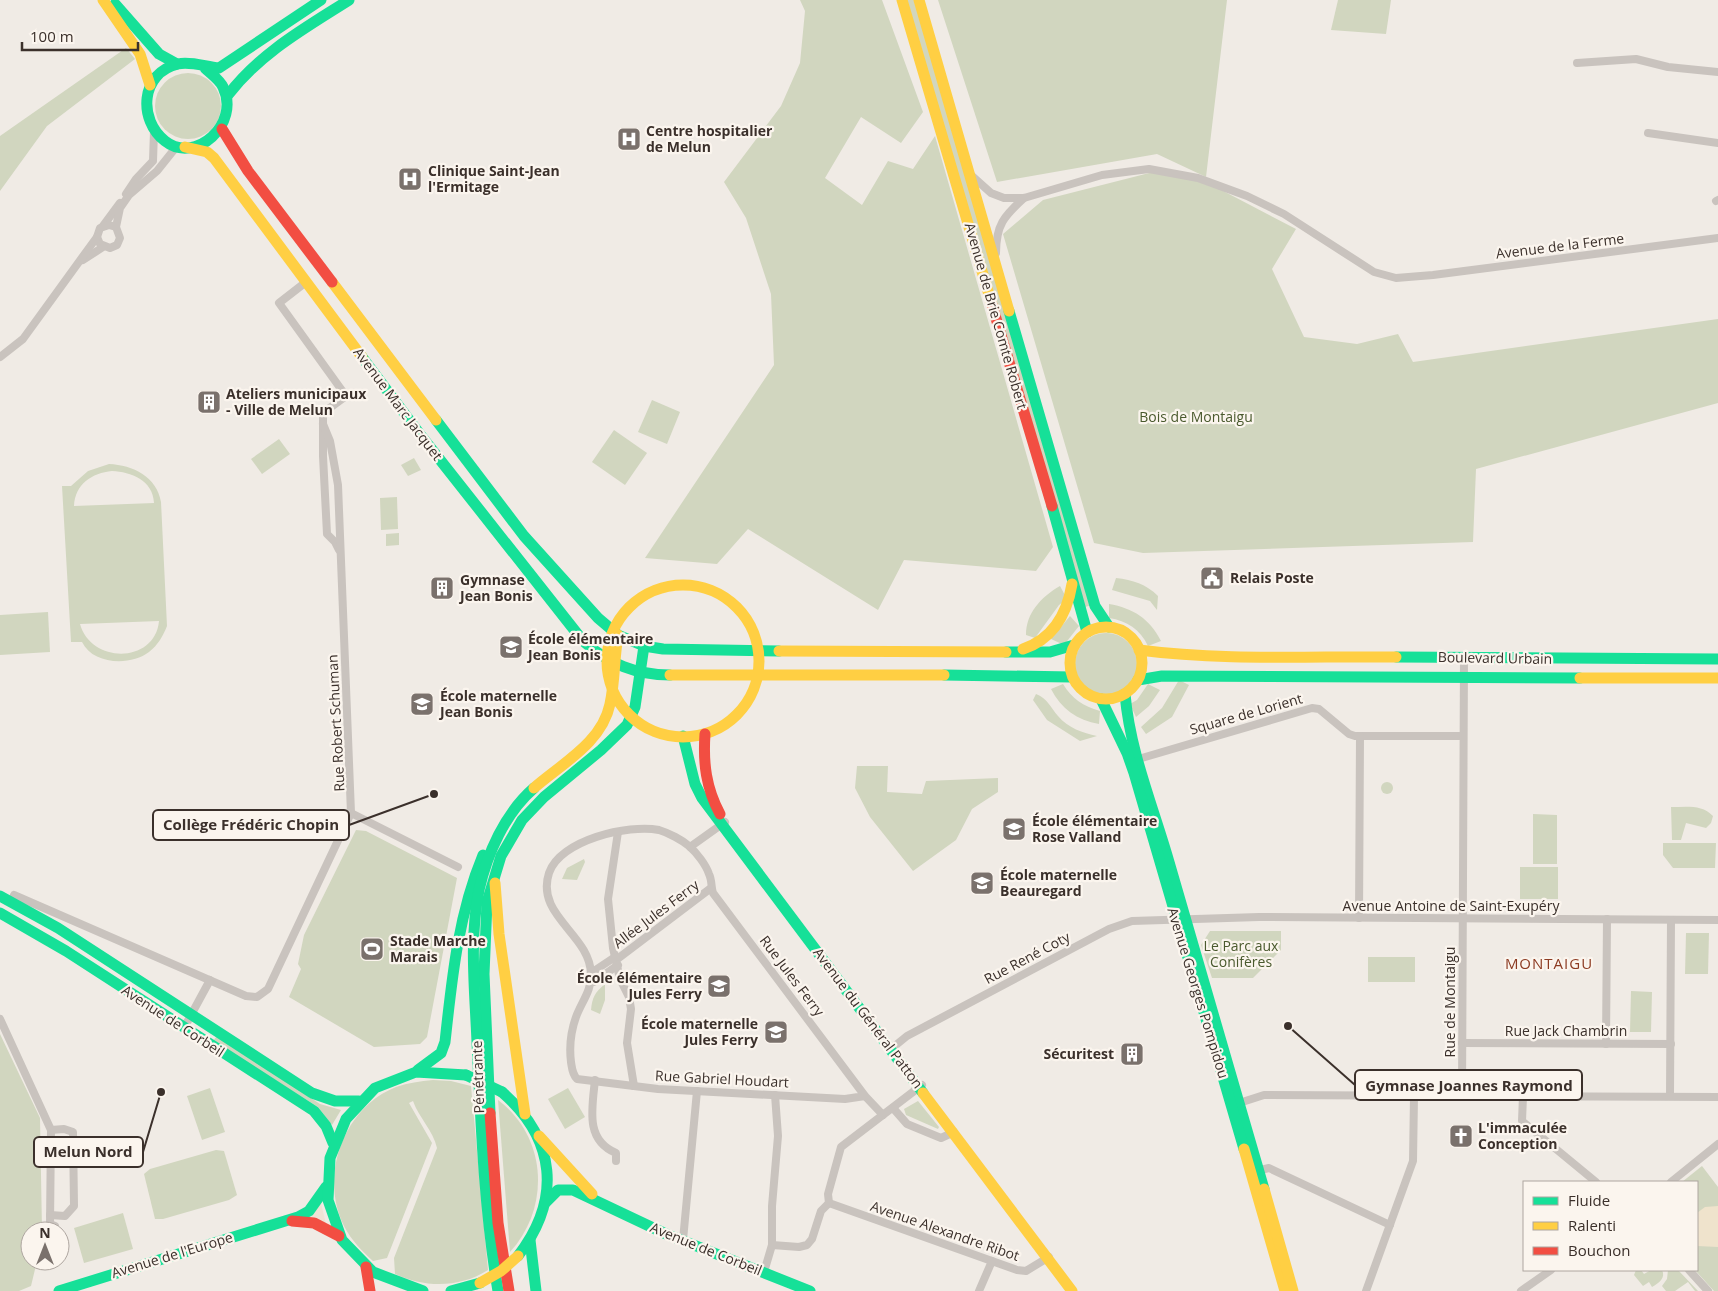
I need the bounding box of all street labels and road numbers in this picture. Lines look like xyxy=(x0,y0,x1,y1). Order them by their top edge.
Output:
street label: Avenue de Brie Comte Robert xyxy=(961,220,1032,411)
street label: Avenue de la Ferme xyxy=(1495,228,1625,263)
street label: Avenue Marc Jacquet xyxy=(350,343,447,464)
street label: Boulevard Urbain xyxy=(1438,647,1552,668)
street label: Rue Robert Schuman xyxy=(322,654,349,792)
street label: Square de Lorient xyxy=(1187,688,1304,739)
street label: Allée Jules Ferry xyxy=(609,874,703,952)
street label: Avenue Antoine de Saint-Exupéry xyxy=(1343,896,1560,915)
street label: Avenue Georges Pompidou xyxy=(1163,905,1234,1081)
street label: Rue René Coty xyxy=(981,927,1074,988)
street label: Rue Jules Ferry xyxy=(756,932,830,1021)
street label: Avenue du Général Patton xyxy=(809,943,928,1092)
street label: Rue de Montaigu xyxy=(1440,947,1459,1057)
street label: Avenue de Corbeil xyxy=(118,980,228,1061)
street label: Rue Jack Chambrin xyxy=(1505,1021,1627,1040)
street label: Pénétrante xyxy=(467,1040,488,1114)
street label: Rue Gabriel Houdart xyxy=(655,1066,789,1091)
street label: Avenue Alexandre Ribot xyxy=(868,1196,1022,1265)
street label: Avenue de Corbeil xyxy=(648,1217,765,1280)
street label: Avenue de l'Europe xyxy=(109,1227,235,1282)

